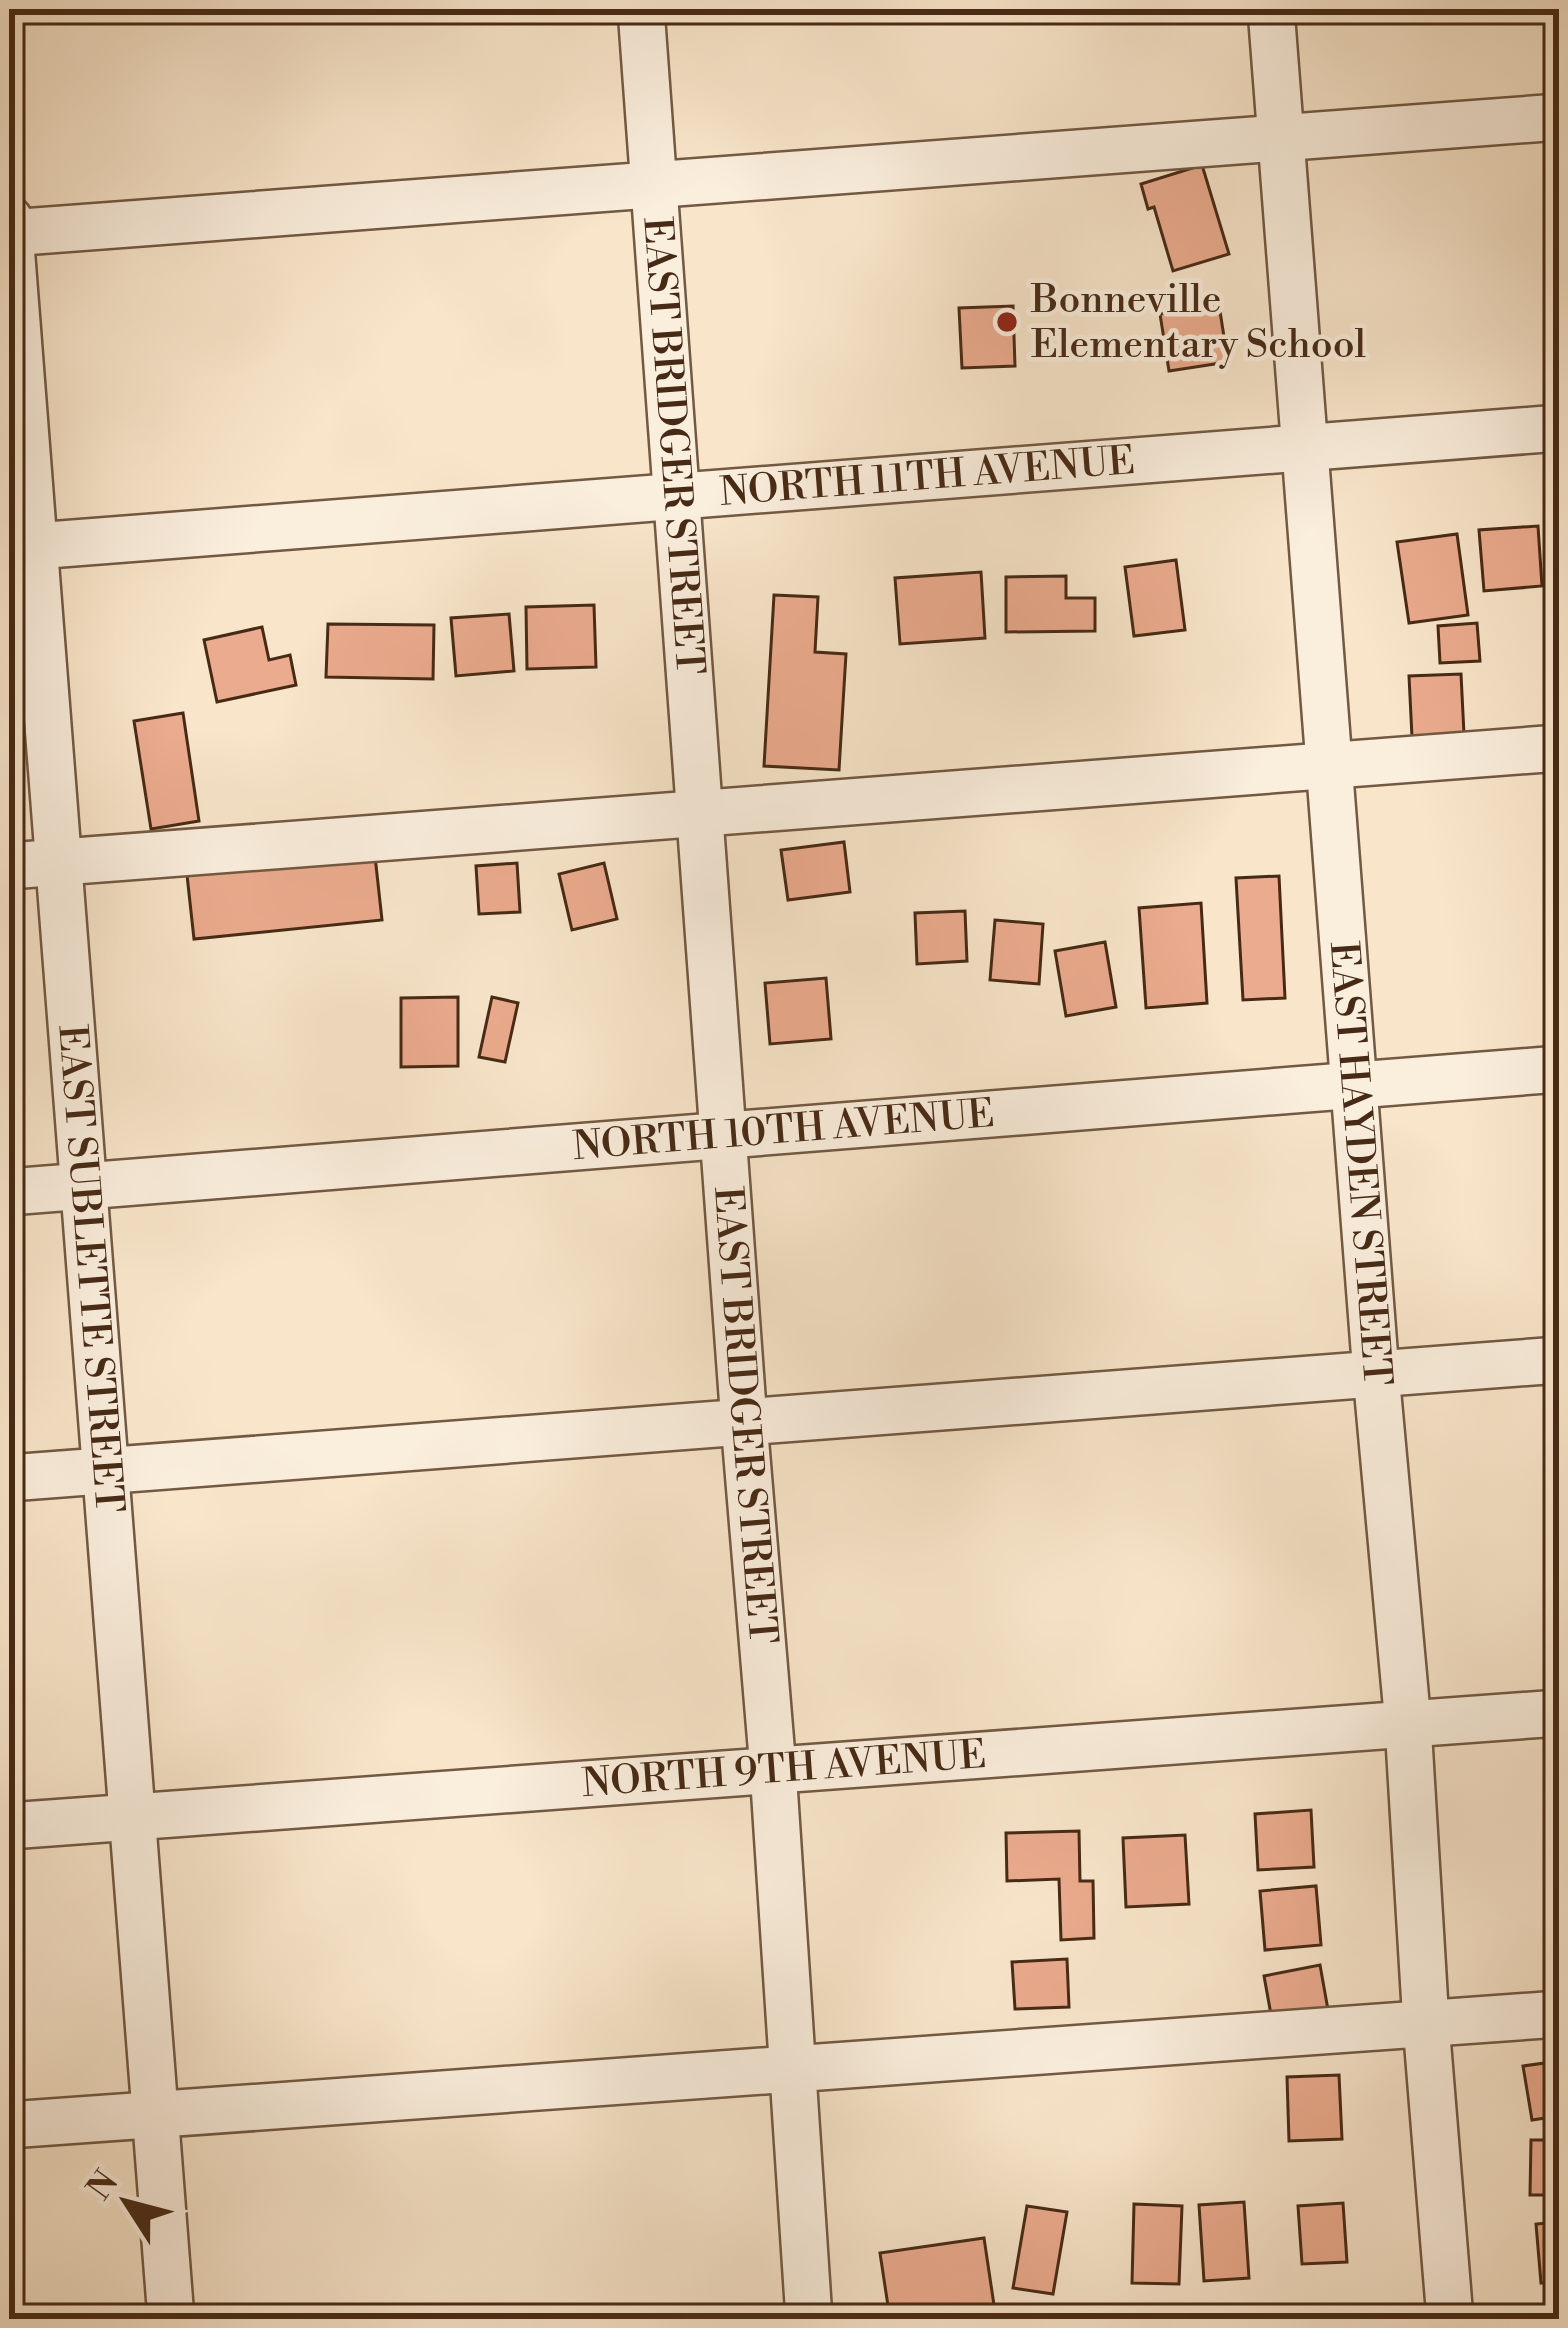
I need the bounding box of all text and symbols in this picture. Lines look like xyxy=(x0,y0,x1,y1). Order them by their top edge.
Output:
street label: EAST BRIDGER STREET xyxy=(632,215,714,676)
place label: Bonneville Elementary School xyxy=(1030,276,1366,370)
marker: Bonneville Elementary School xyxy=(994,309,1020,335)
street label: NORTH 11TH AVENUE xyxy=(718,436,1137,517)
street label: EAST HAYDEN STREET xyxy=(1318,940,1401,1388)
street label: EAST SUBLETTE STREET xyxy=(47,1023,133,1515)
street label: NORTH 10TH AVENUE xyxy=(571,1089,996,1172)
street label: EAST BRIDGER STREET xyxy=(702,1185,787,1646)
street label: NORTH 9TH AVENUE xyxy=(580,1730,988,1809)
north arrow xyxy=(66,2142,186,2262)
text: N xyxy=(79,2163,128,2208)

